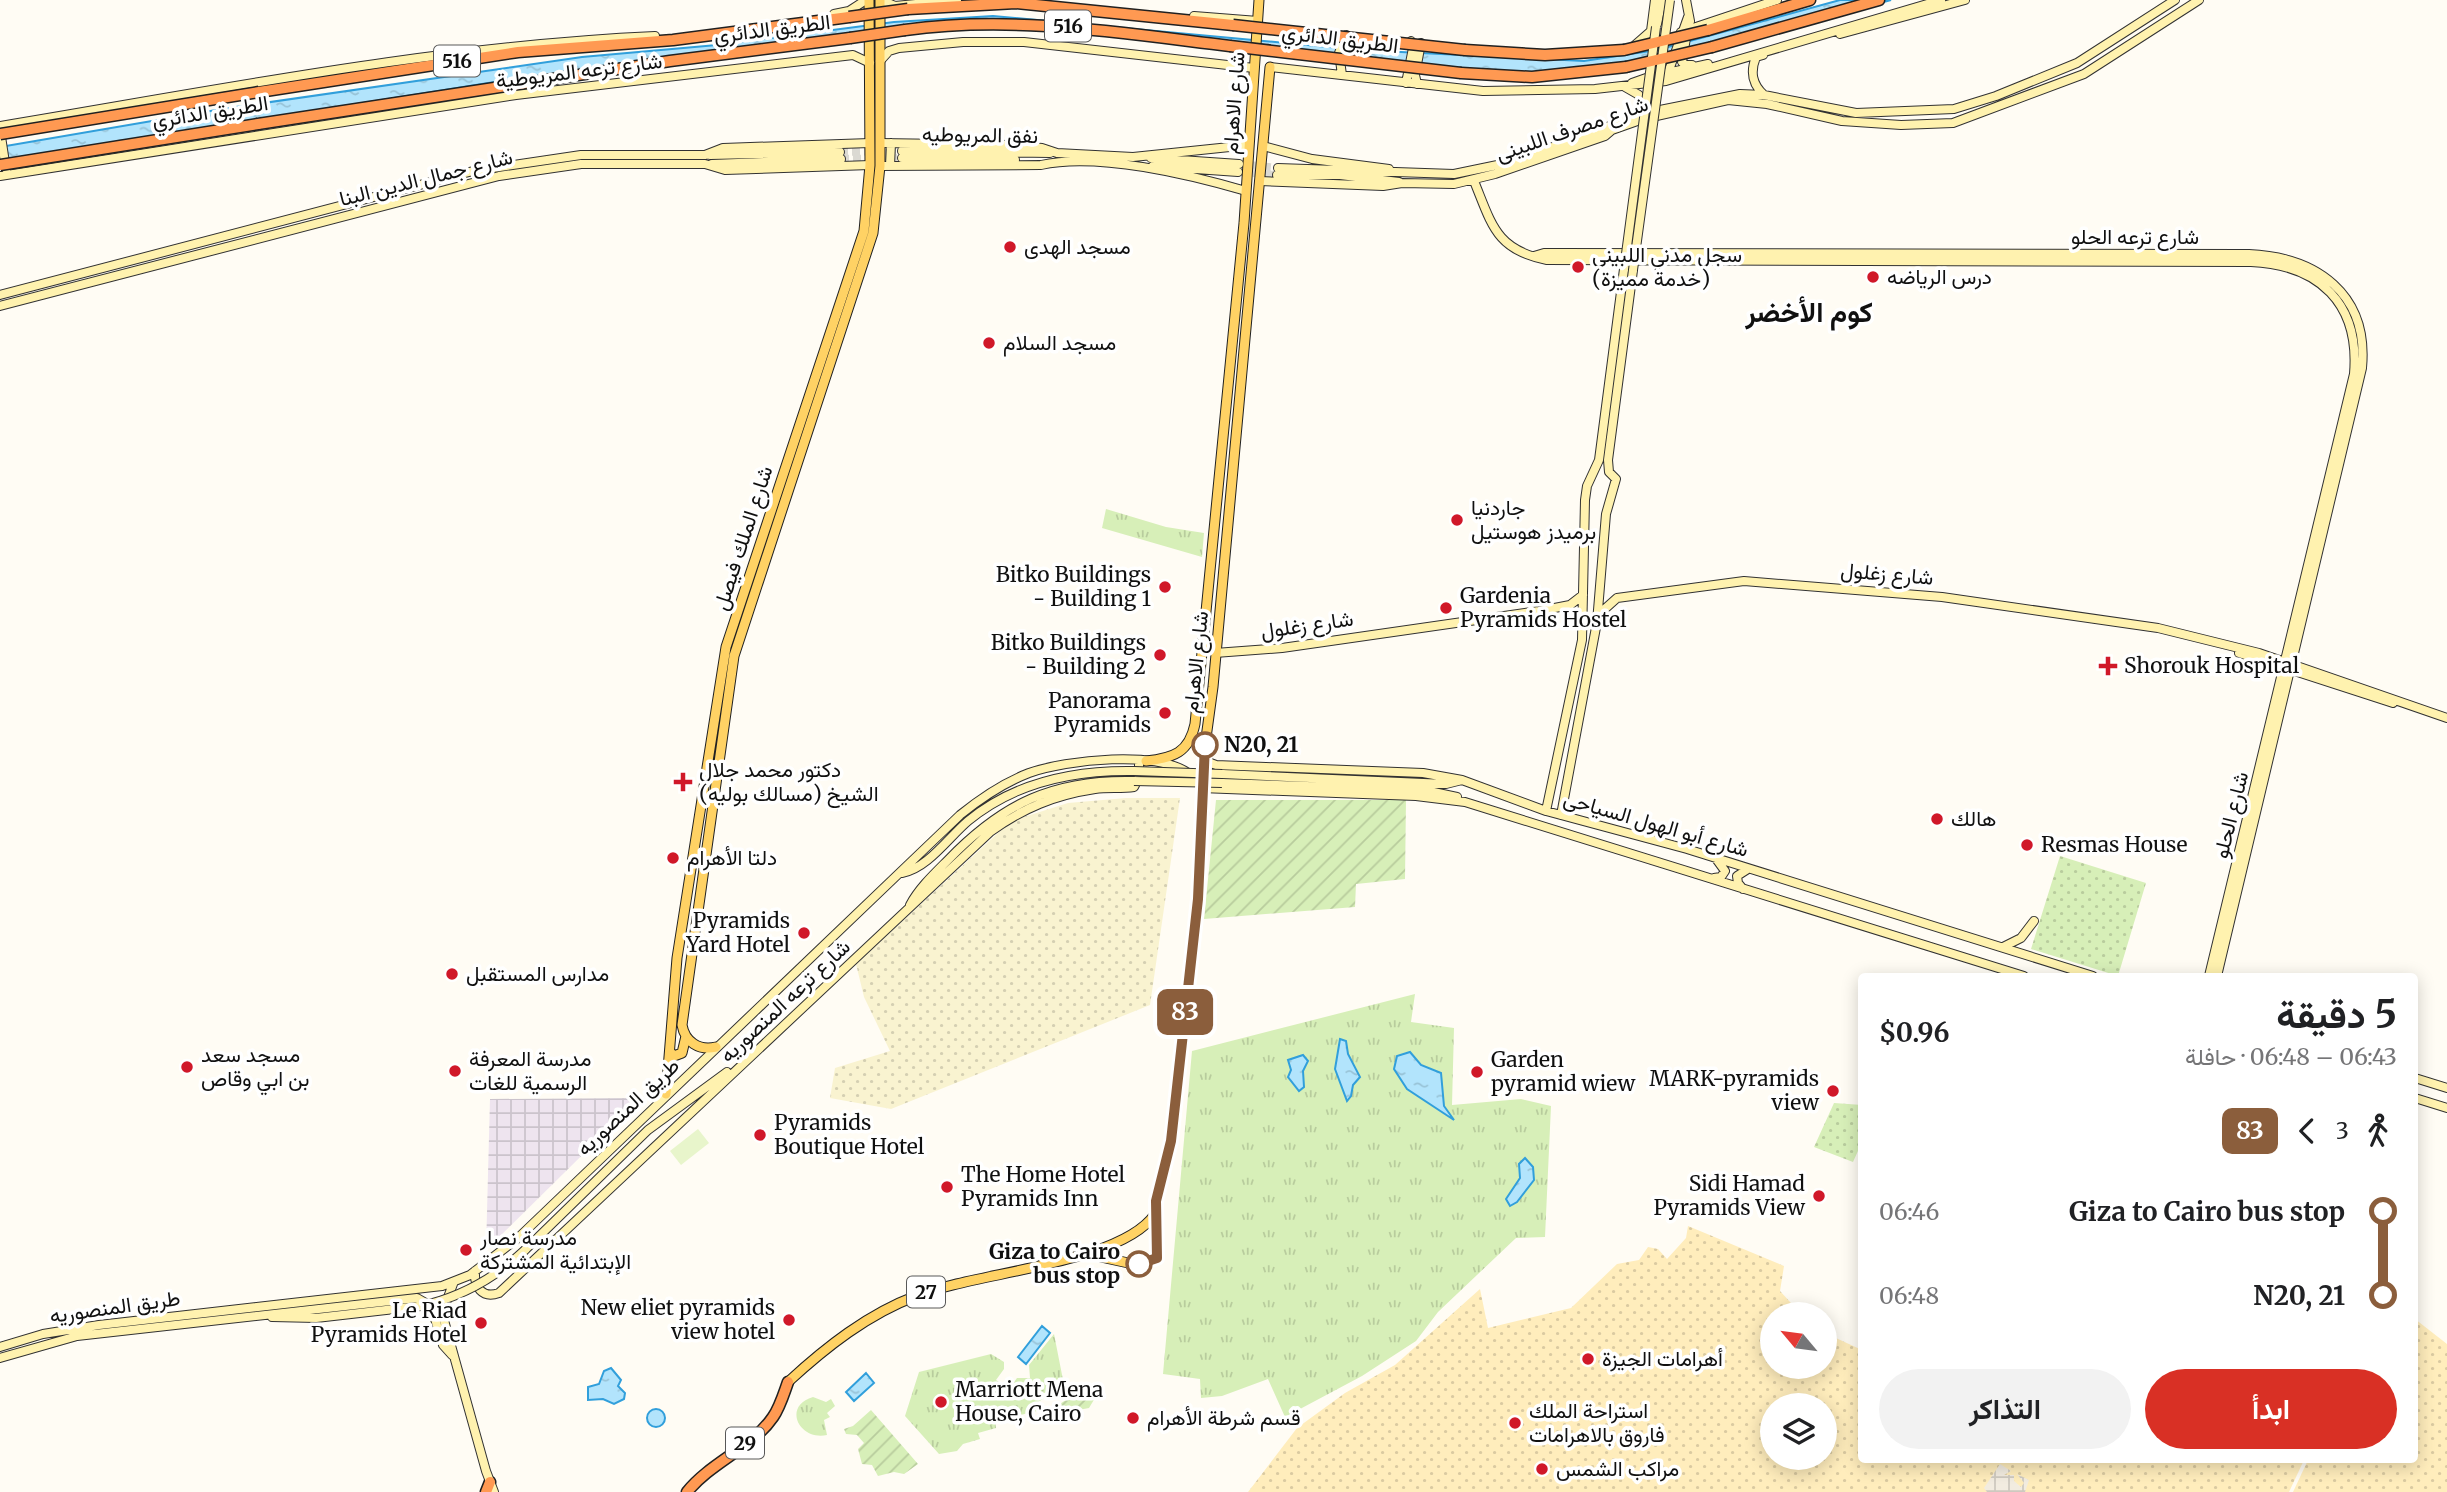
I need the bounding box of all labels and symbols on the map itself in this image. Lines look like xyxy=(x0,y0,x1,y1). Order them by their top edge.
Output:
street label: الطريق الدائري xyxy=(712,8,832,53)
road number: 516 xyxy=(1045,10,1091,42)
street label: الطريق الدائري xyxy=(1280,18,1400,63)
road number: 516 xyxy=(434,45,480,76)
street label: شارع ترعه المريوطية xyxy=(494,47,664,95)
street label: شارع الاهرام xyxy=(1216,51,1252,155)
street label: الطريق الدائري xyxy=(150,89,271,138)
street label: شارع مصرف اللبينى xyxy=(1492,90,1652,168)
street label: نفق المريوطيه xyxy=(922,120,1038,149)
street label: شارع جمال الدين البنا xyxy=(337,143,515,213)
street label: شارع ترعه الحلو xyxy=(2071,223,2199,251)
place label: مسجد الهدى xyxy=(1024,233,1131,260)
marker: مسجد الهدى xyxy=(1002,239,1018,255)
place label: سجل مدني اللبيني (خدمة مميزة) xyxy=(1592,241,1742,292)
marker: سجل مدني اللبيني (خدمة مميزة) xyxy=(1570,259,1586,275)
place label: درس الرياضه xyxy=(1887,263,1992,290)
marker: درس الرياضه xyxy=(1865,269,1881,285)
district label: كوم الأخضر xyxy=(1744,294,1873,331)
place label: مسجد السلام xyxy=(1003,329,1116,357)
marker: مسجد السلام xyxy=(981,335,997,351)
street label: شارع الملك فيصل xyxy=(706,462,780,614)
place label: جاردنيا برميدز هوستيل xyxy=(1471,494,1596,545)
marker: جاردنيا برميدز هوستيل xyxy=(1449,512,1465,528)
street label: شارع زغلول xyxy=(1839,556,1935,592)
place label: Bitko Buildings - Building 1 xyxy=(996,561,1151,612)
marker: Bitko Buildings - Building 1 xyxy=(1157,579,1173,595)
place label: Gardenia Pyramids Hostel xyxy=(1460,582,1627,633)
marker: Gardenia Pyramids Hostel xyxy=(1438,600,1454,616)
street label: شارع زغلول xyxy=(1259,605,1355,645)
street label: شارع الاهرام xyxy=(1177,609,1215,715)
place label: Bitko Buildings - Building 2 xyxy=(991,629,1146,680)
marker: Bitko Buildings - Building 2 xyxy=(1152,647,1168,663)
place label: Shorouk Hospital xyxy=(2124,652,2300,679)
marker: Shorouk Hospital xyxy=(2098,656,2118,676)
place label: Panorama Pyramids xyxy=(1048,687,1151,738)
marker: Panorama Pyramids xyxy=(1157,705,1173,721)
place label: N20, 21 xyxy=(1224,731,1298,758)
marker: N20, 21 xyxy=(1192,732,1218,758)
place label: دكتور محمد جلال الشيخ (مسالك بوليه) xyxy=(699,756,879,808)
street label: شارع الحلو xyxy=(2207,769,2255,861)
marker: دكتور محمد جلال الشيخ (مسالك بوليه) xyxy=(673,772,693,792)
street label: شارع أبو الهول السياحى xyxy=(1560,784,1752,864)
place label: هالك xyxy=(1951,805,1996,832)
marker: هالك xyxy=(1929,811,1945,827)
place label: Resmas House xyxy=(2041,831,2187,858)
marker: Resmas House xyxy=(2019,837,2035,853)
place label: دلتا الأهرام xyxy=(687,844,777,872)
marker: دلتا الأهرام xyxy=(665,850,681,866)
place label: Pyramids Yard Hotel xyxy=(685,907,791,958)
marker: Pyramids Yard Hotel xyxy=(796,925,812,941)
street label: شارع ترعه المنصوريه xyxy=(714,933,856,1069)
place label: مدارس المستقبل xyxy=(466,960,609,987)
marker: مدارس المستقبل xyxy=(444,966,460,982)
line badge: 83 xyxy=(1154,989,1216,1035)
place label: مسجد سعد بن ابي وقاص xyxy=(201,1041,310,1096)
place label: مدرسة المعرفة الرسمية للغات xyxy=(469,1045,591,1096)
place label: Garden pyramid wiew xyxy=(1491,1046,1635,1097)
street label: طريق المنصوريه xyxy=(570,1052,685,1161)
marker: مسجد سعد بن ابي وقاص xyxy=(179,1059,195,1075)
marker: مدرسة المعرفة الرسمية للغات xyxy=(447,1063,463,1079)
marker: Garden pyramid wiew xyxy=(1469,1064,1485,1080)
place label: MARK-pyramids view xyxy=(1649,1065,1819,1116)
marker: MARK-pyramids view xyxy=(1825,1083,1841,1099)
place label: Pyramids Boutique Hotel xyxy=(774,1109,925,1160)
marker: Pyramids Boutique Hotel xyxy=(752,1127,768,1143)
place label: The Home Hotel Pyramids Inn xyxy=(961,1161,1125,1212)
place label: Sidi Hamad Pyramids View xyxy=(1653,1170,1805,1221)
marker: The Home Hotel Pyramids Inn xyxy=(939,1179,955,1195)
marker: Sidi Hamad Pyramids View xyxy=(1811,1188,1827,1204)
place label: مدرسة نصار الإبتدائية المشتركة xyxy=(479,1224,631,1276)
place label: Giza to Cairo bus stop xyxy=(989,1238,1120,1289)
marker: مدرسة نصار الإبتدائية المشتركة xyxy=(458,1242,474,1258)
marker: Giza to Cairo bus stop xyxy=(1126,1251,1152,1277)
road number: 27 xyxy=(907,1276,945,1308)
street label: طريق المنصوريه xyxy=(48,1284,182,1329)
place label: New eliet pyramids view hotel xyxy=(581,1294,775,1345)
place label: Le Riad Pyramids Hotel xyxy=(311,1297,467,1348)
north arrow xyxy=(1760,1302,1838,1379)
marker: New eliet pyramids view hotel xyxy=(781,1312,797,1328)
marker: Le Riad Pyramids Hotel xyxy=(473,1315,489,1331)
place label: أهرامات الجيزة xyxy=(1602,1345,1723,1372)
marker: أهرامات الجيزة xyxy=(1580,1351,1596,1367)
place label: Marriott Mena House, Cairo xyxy=(955,1376,1103,1427)
marker: Marriott Mena House, Cairo xyxy=(933,1394,949,1410)
place label: استراحة الملك فاروق بالاهرامات xyxy=(1529,1397,1665,1448)
place label: قسم شرطة الأهرام xyxy=(1147,1404,1301,1432)
marker: قسم شرطة الأهرام xyxy=(1125,1410,1141,1426)
marker: استراحة الملك فاروق بالاهرامات xyxy=(1507,1415,1523,1431)
road number: 29 xyxy=(726,1428,764,1458)
place label: مراكب الشمس xyxy=(1556,1455,1679,1482)
marker: مراكب الشمس xyxy=(1534,1461,1550,1477)

